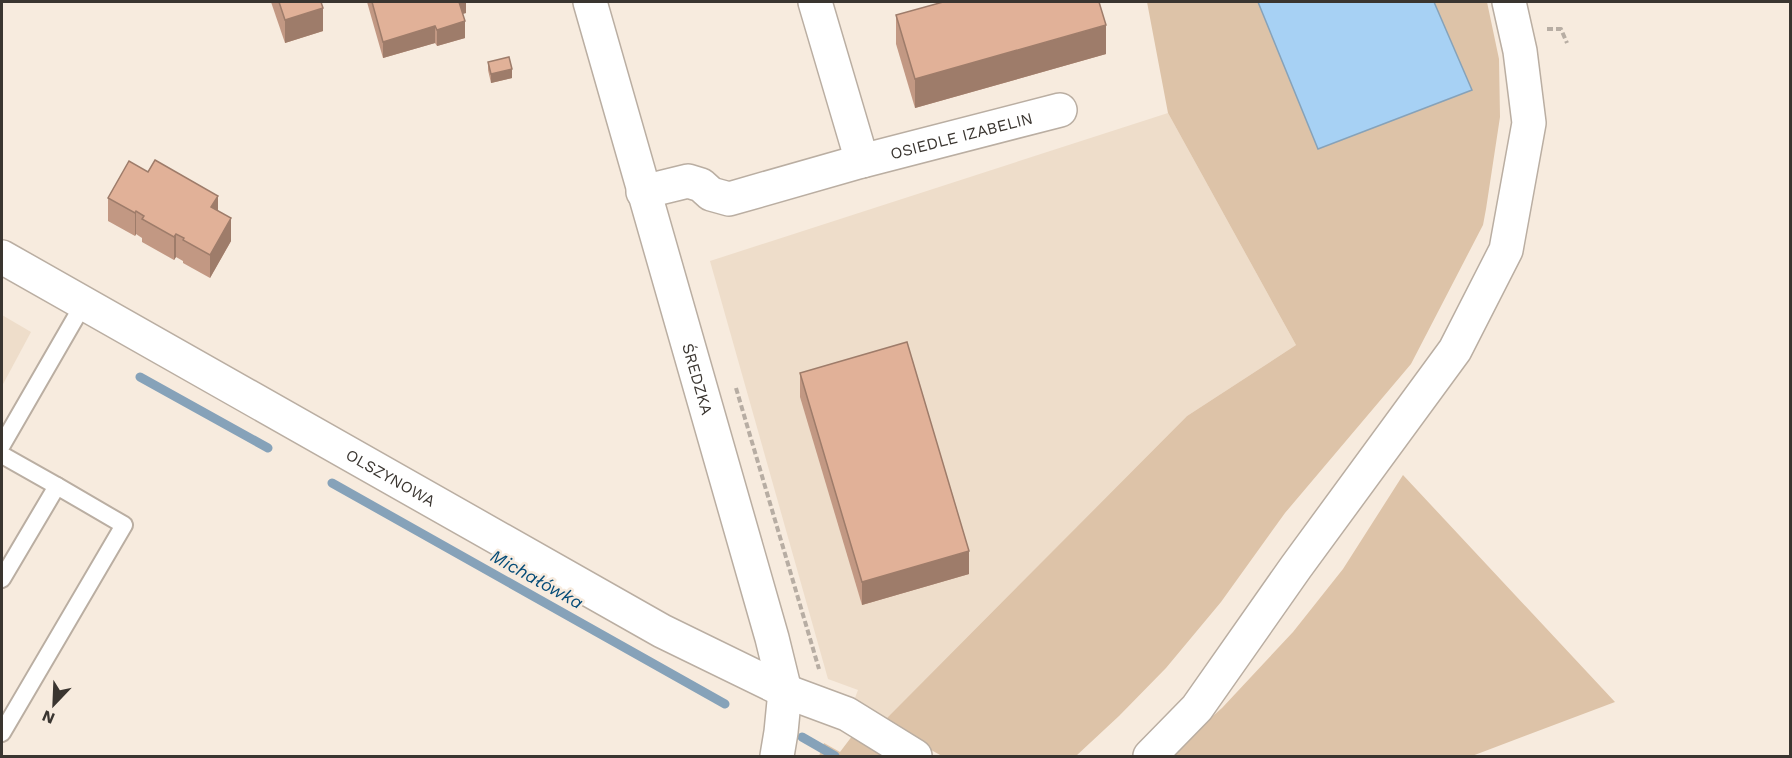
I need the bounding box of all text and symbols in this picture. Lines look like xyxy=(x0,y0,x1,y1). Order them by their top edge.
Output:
street label: OSIEDLE IZABELIN xyxy=(888,108,1035,163)
street label: ŚREDZKA xyxy=(679,341,717,417)
street label: OLSZYNOWA xyxy=(343,445,439,510)
water label: Michałówka xyxy=(487,545,587,613)
north arrow xyxy=(24,674,84,734)
text: N xyxy=(39,706,58,728)

